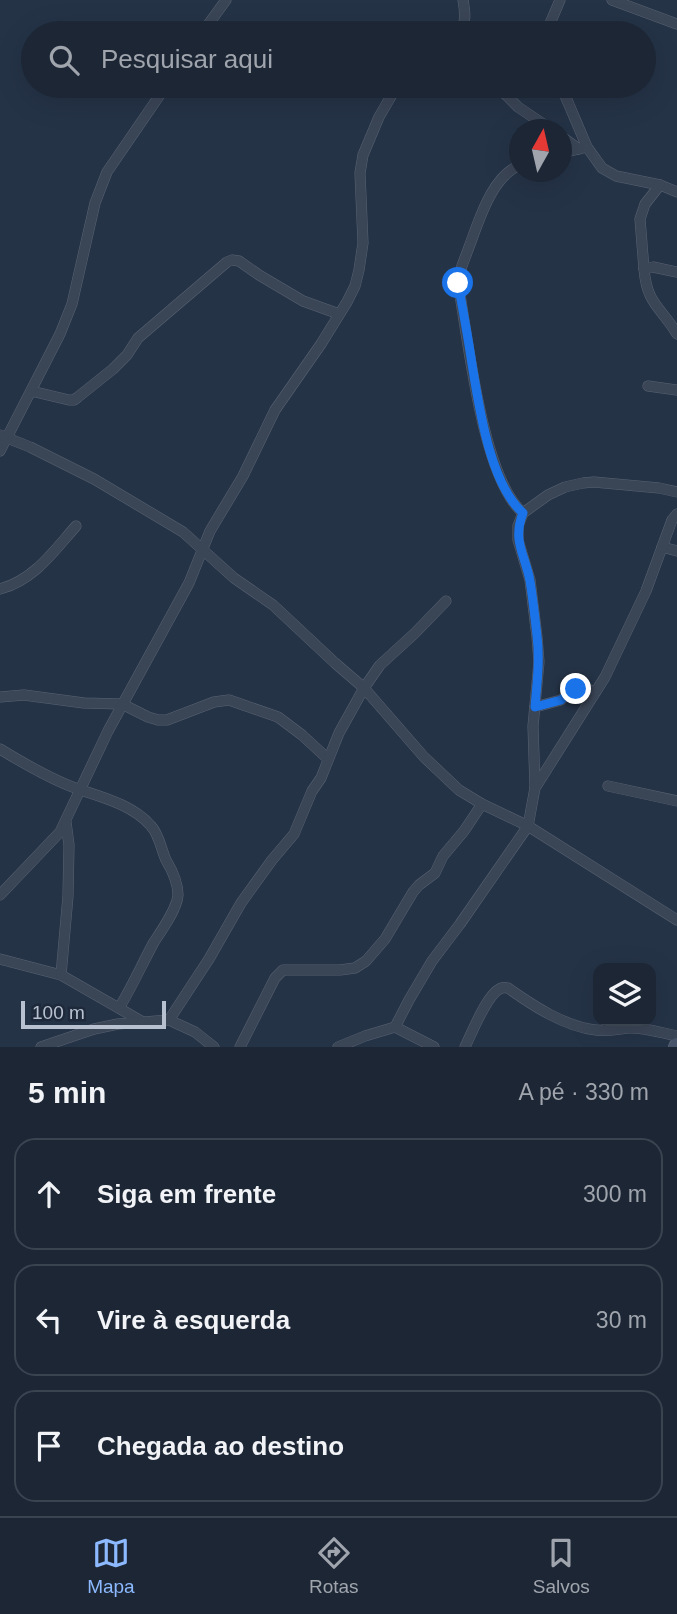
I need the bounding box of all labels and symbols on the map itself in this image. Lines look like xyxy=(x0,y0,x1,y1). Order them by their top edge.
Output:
north arrow xyxy=(509,119,572,182)
route start xyxy=(442,267,473,298)
route end xyxy=(560,673,591,704)
scale bar xyxy=(21,998,166,1030)

